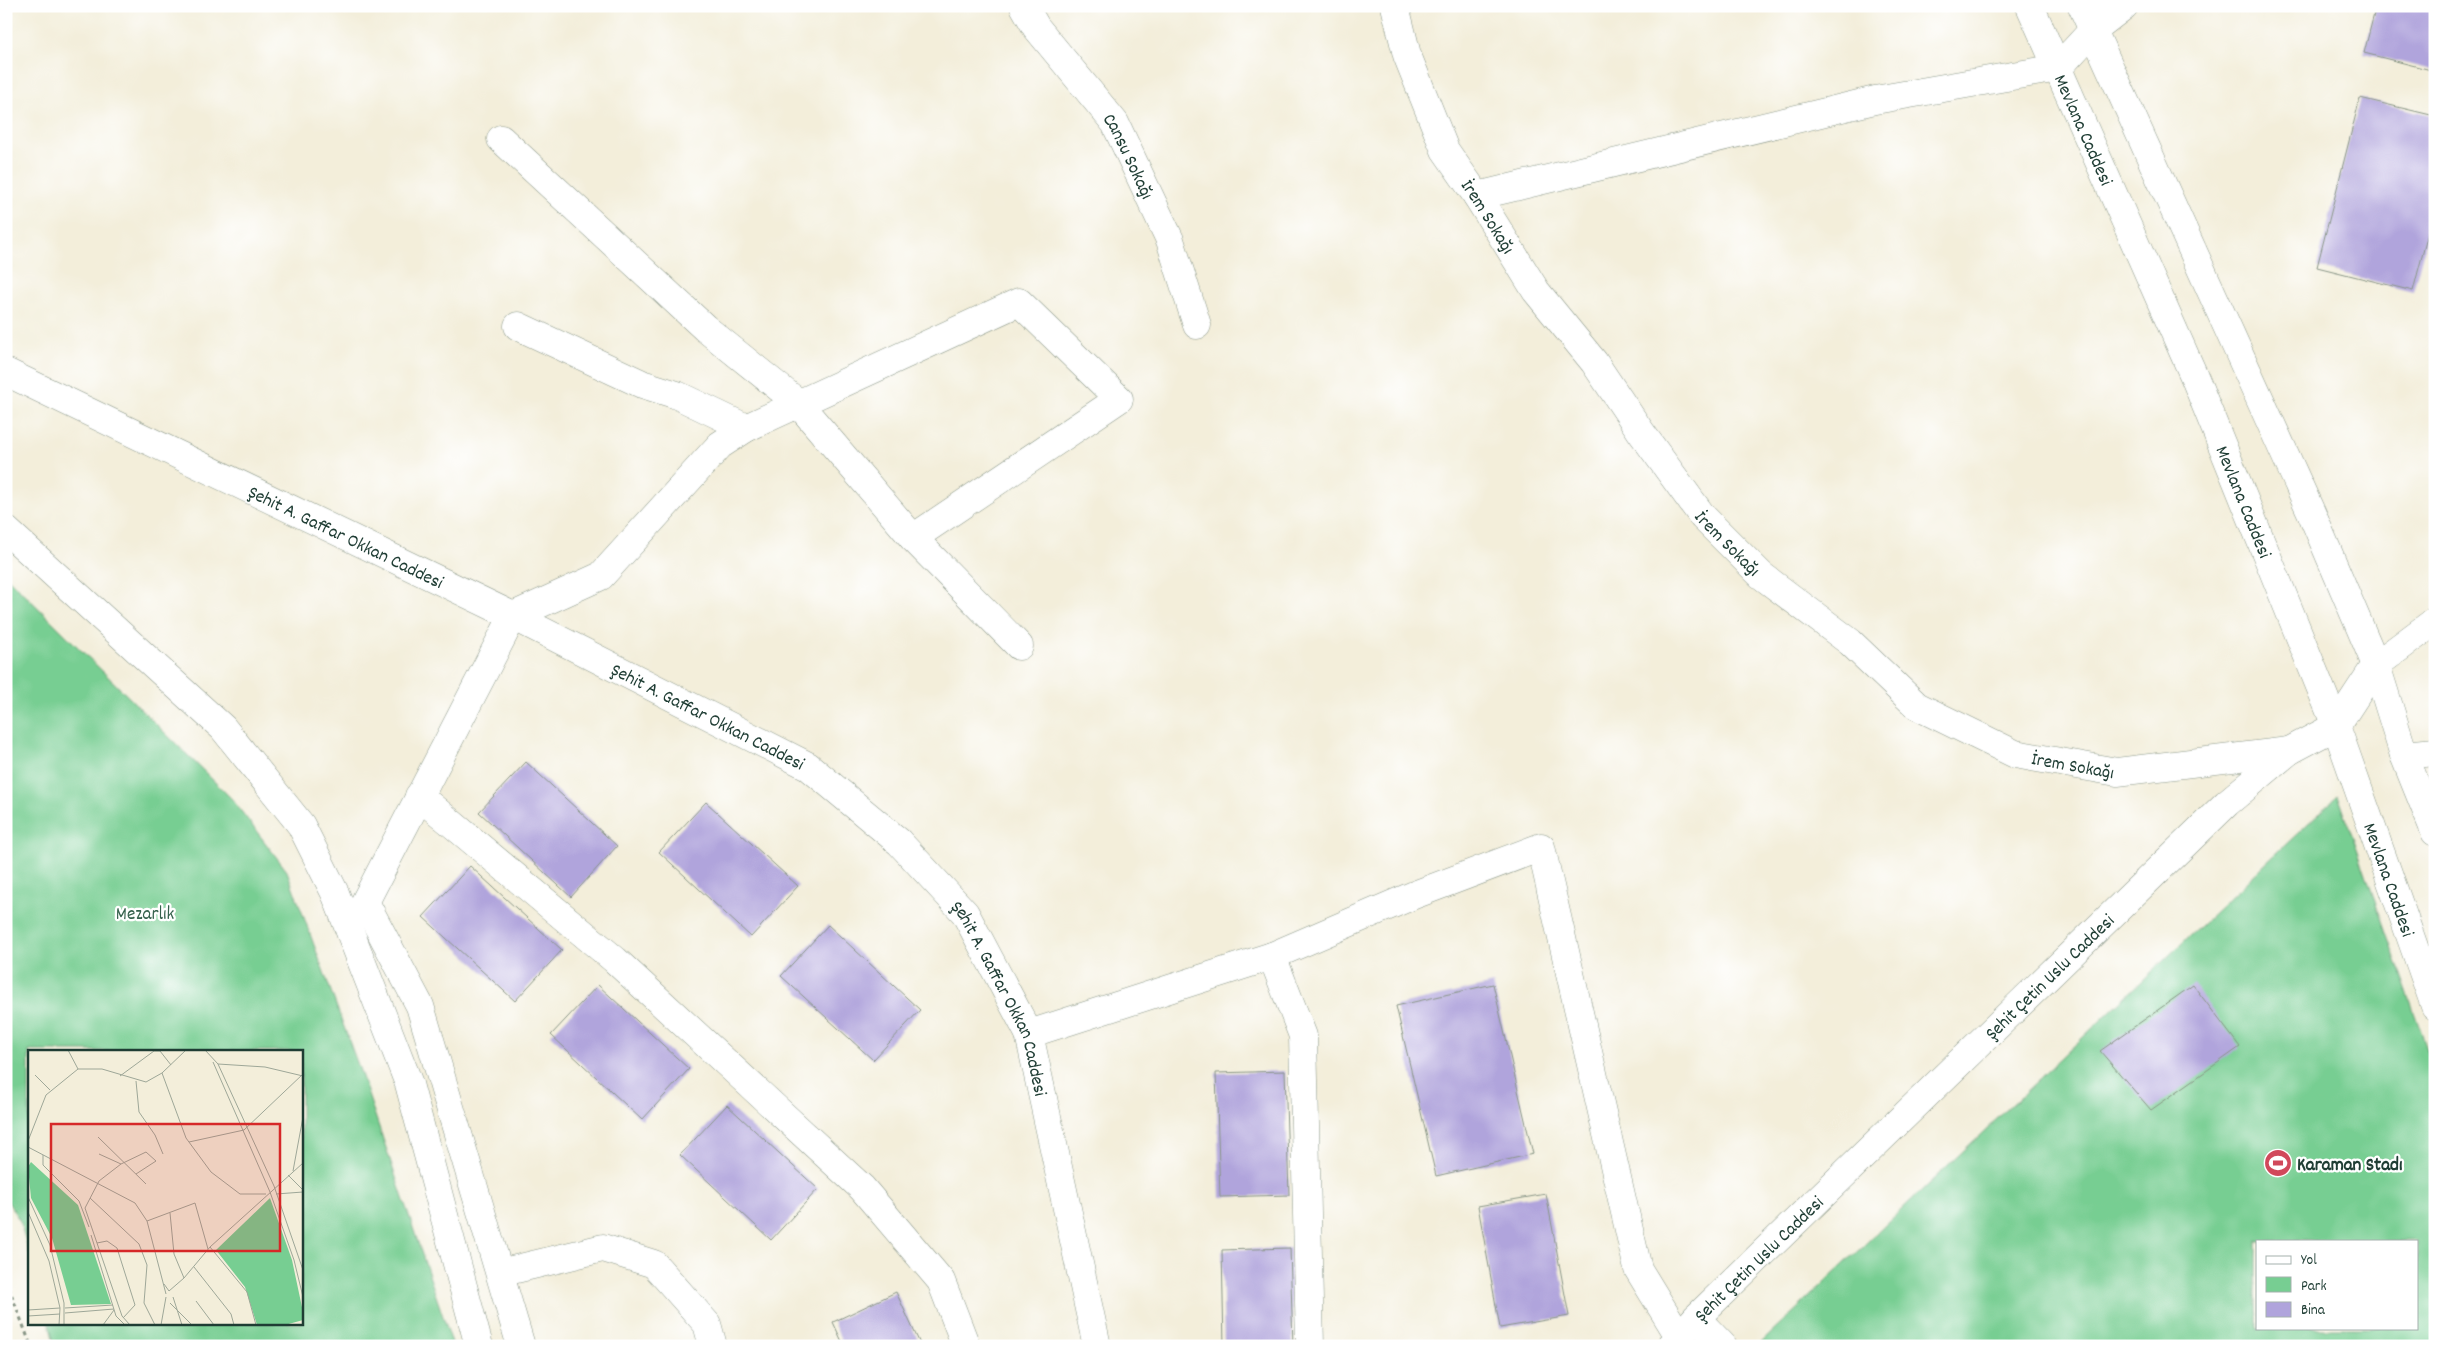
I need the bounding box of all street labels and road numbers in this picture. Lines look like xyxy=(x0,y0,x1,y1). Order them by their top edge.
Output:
street label: Mevlana Caddesi xyxy=(2045,71,2118,191)
street label: Cansu Sokağı xyxy=(1095,108,1159,204)
street label: İrem Sokağı xyxy=(1452,175,1520,260)
street label: Mevlana Caddesi xyxy=(2207,442,2277,563)
street label: Şehit A. Gaffar Okkan Caddesi xyxy=(243,481,448,598)
street label: İrem Sokağı xyxy=(1686,507,1765,584)
street label: Şehit A. Gaffar Okkan Caddesi xyxy=(605,658,809,779)
street label: İrem Sokağı xyxy=(2029,747,2116,788)
street label: Mevlana Caddesi xyxy=(2354,820,2420,942)
street label: Şehit A. Gaffar Okkan Caddesi xyxy=(943,896,1052,1100)
street label: Şehit Çetin Uslu Caddesi xyxy=(1980,909,2122,1048)
street label: Şehit Çetin Uslu Caddesi xyxy=(1690,1191,1832,1329)

